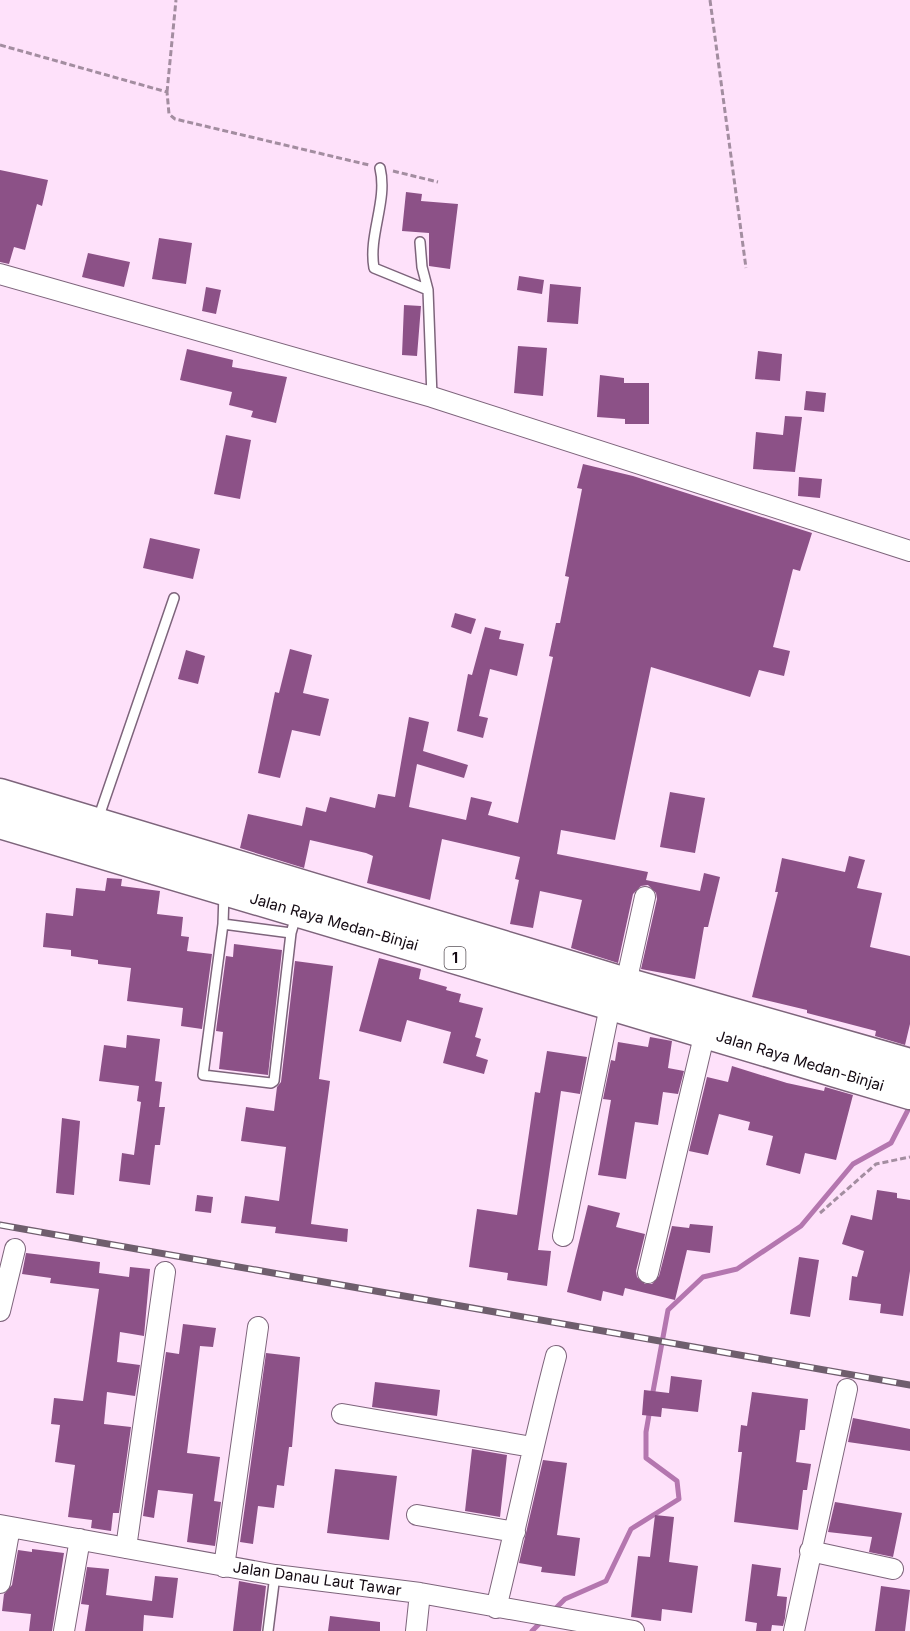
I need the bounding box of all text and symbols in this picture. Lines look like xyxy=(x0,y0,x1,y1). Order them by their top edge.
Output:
street label: Jalan Raya Medan-Binjai xyxy=(248,888,421,955)
road number: 1 xyxy=(444,947,466,969)
street label: Jalan Raya Medan-Binjai xyxy=(714,1026,886,1095)
street label: Jalan Danau Laut Tawar xyxy=(232,1557,403,1600)

